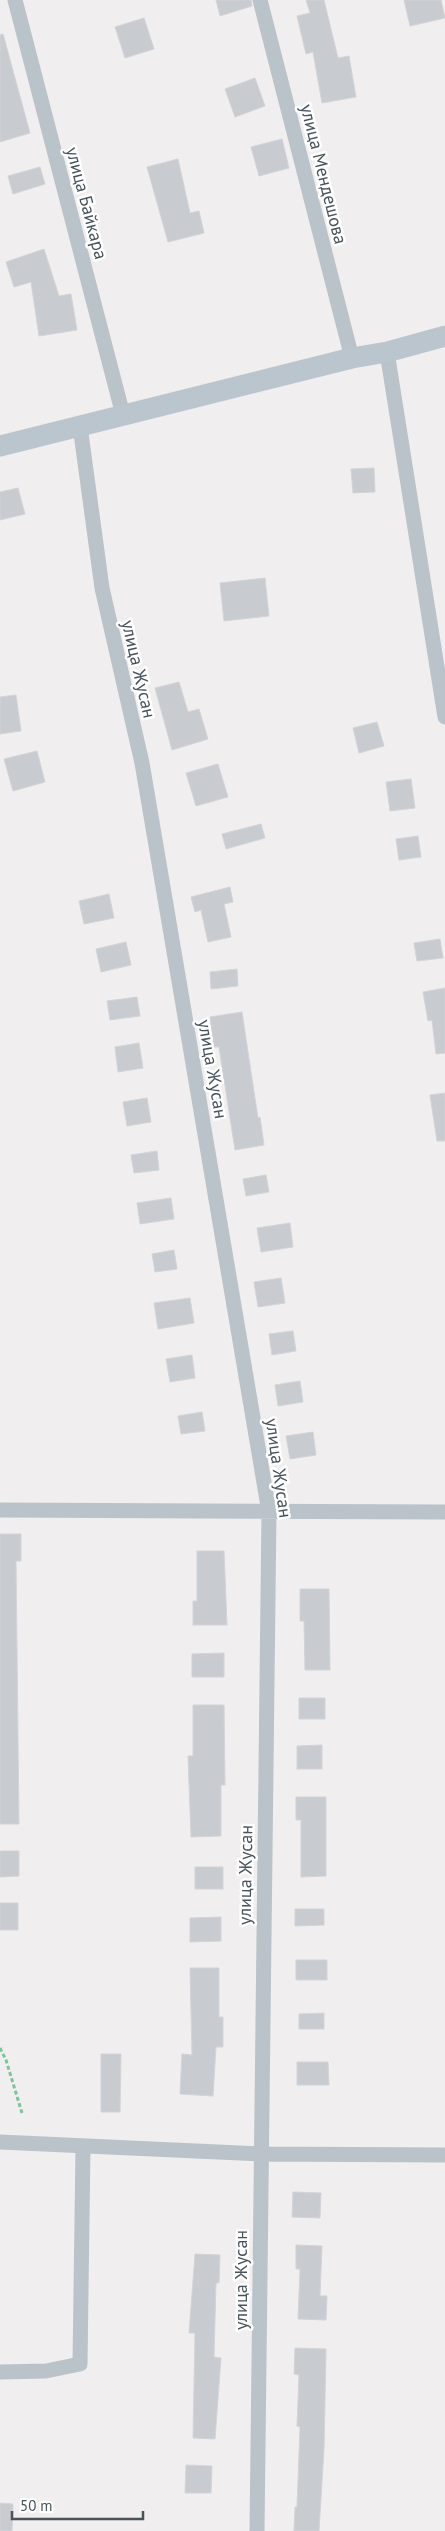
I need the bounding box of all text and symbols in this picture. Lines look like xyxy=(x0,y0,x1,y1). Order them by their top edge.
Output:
street label: улица Мендешова xyxy=(295,102,353,246)
street label: улица Байкара xyxy=(61,144,113,262)
street label: улица Жусан xyxy=(117,618,161,720)
street label: улица Жусан xyxy=(193,1018,233,1120)
street label: улица Жусан xyxy=(261,1417,297,1519)
street label: улица Жусан xyxy=(233,1825,257,1925)
street label: улица Жусан xyxy=(229,2230,252,2330)
scale bar xyxy=(12,2488,144,2520)
text: 50 m xyxy=(20,2496,53,2515)

